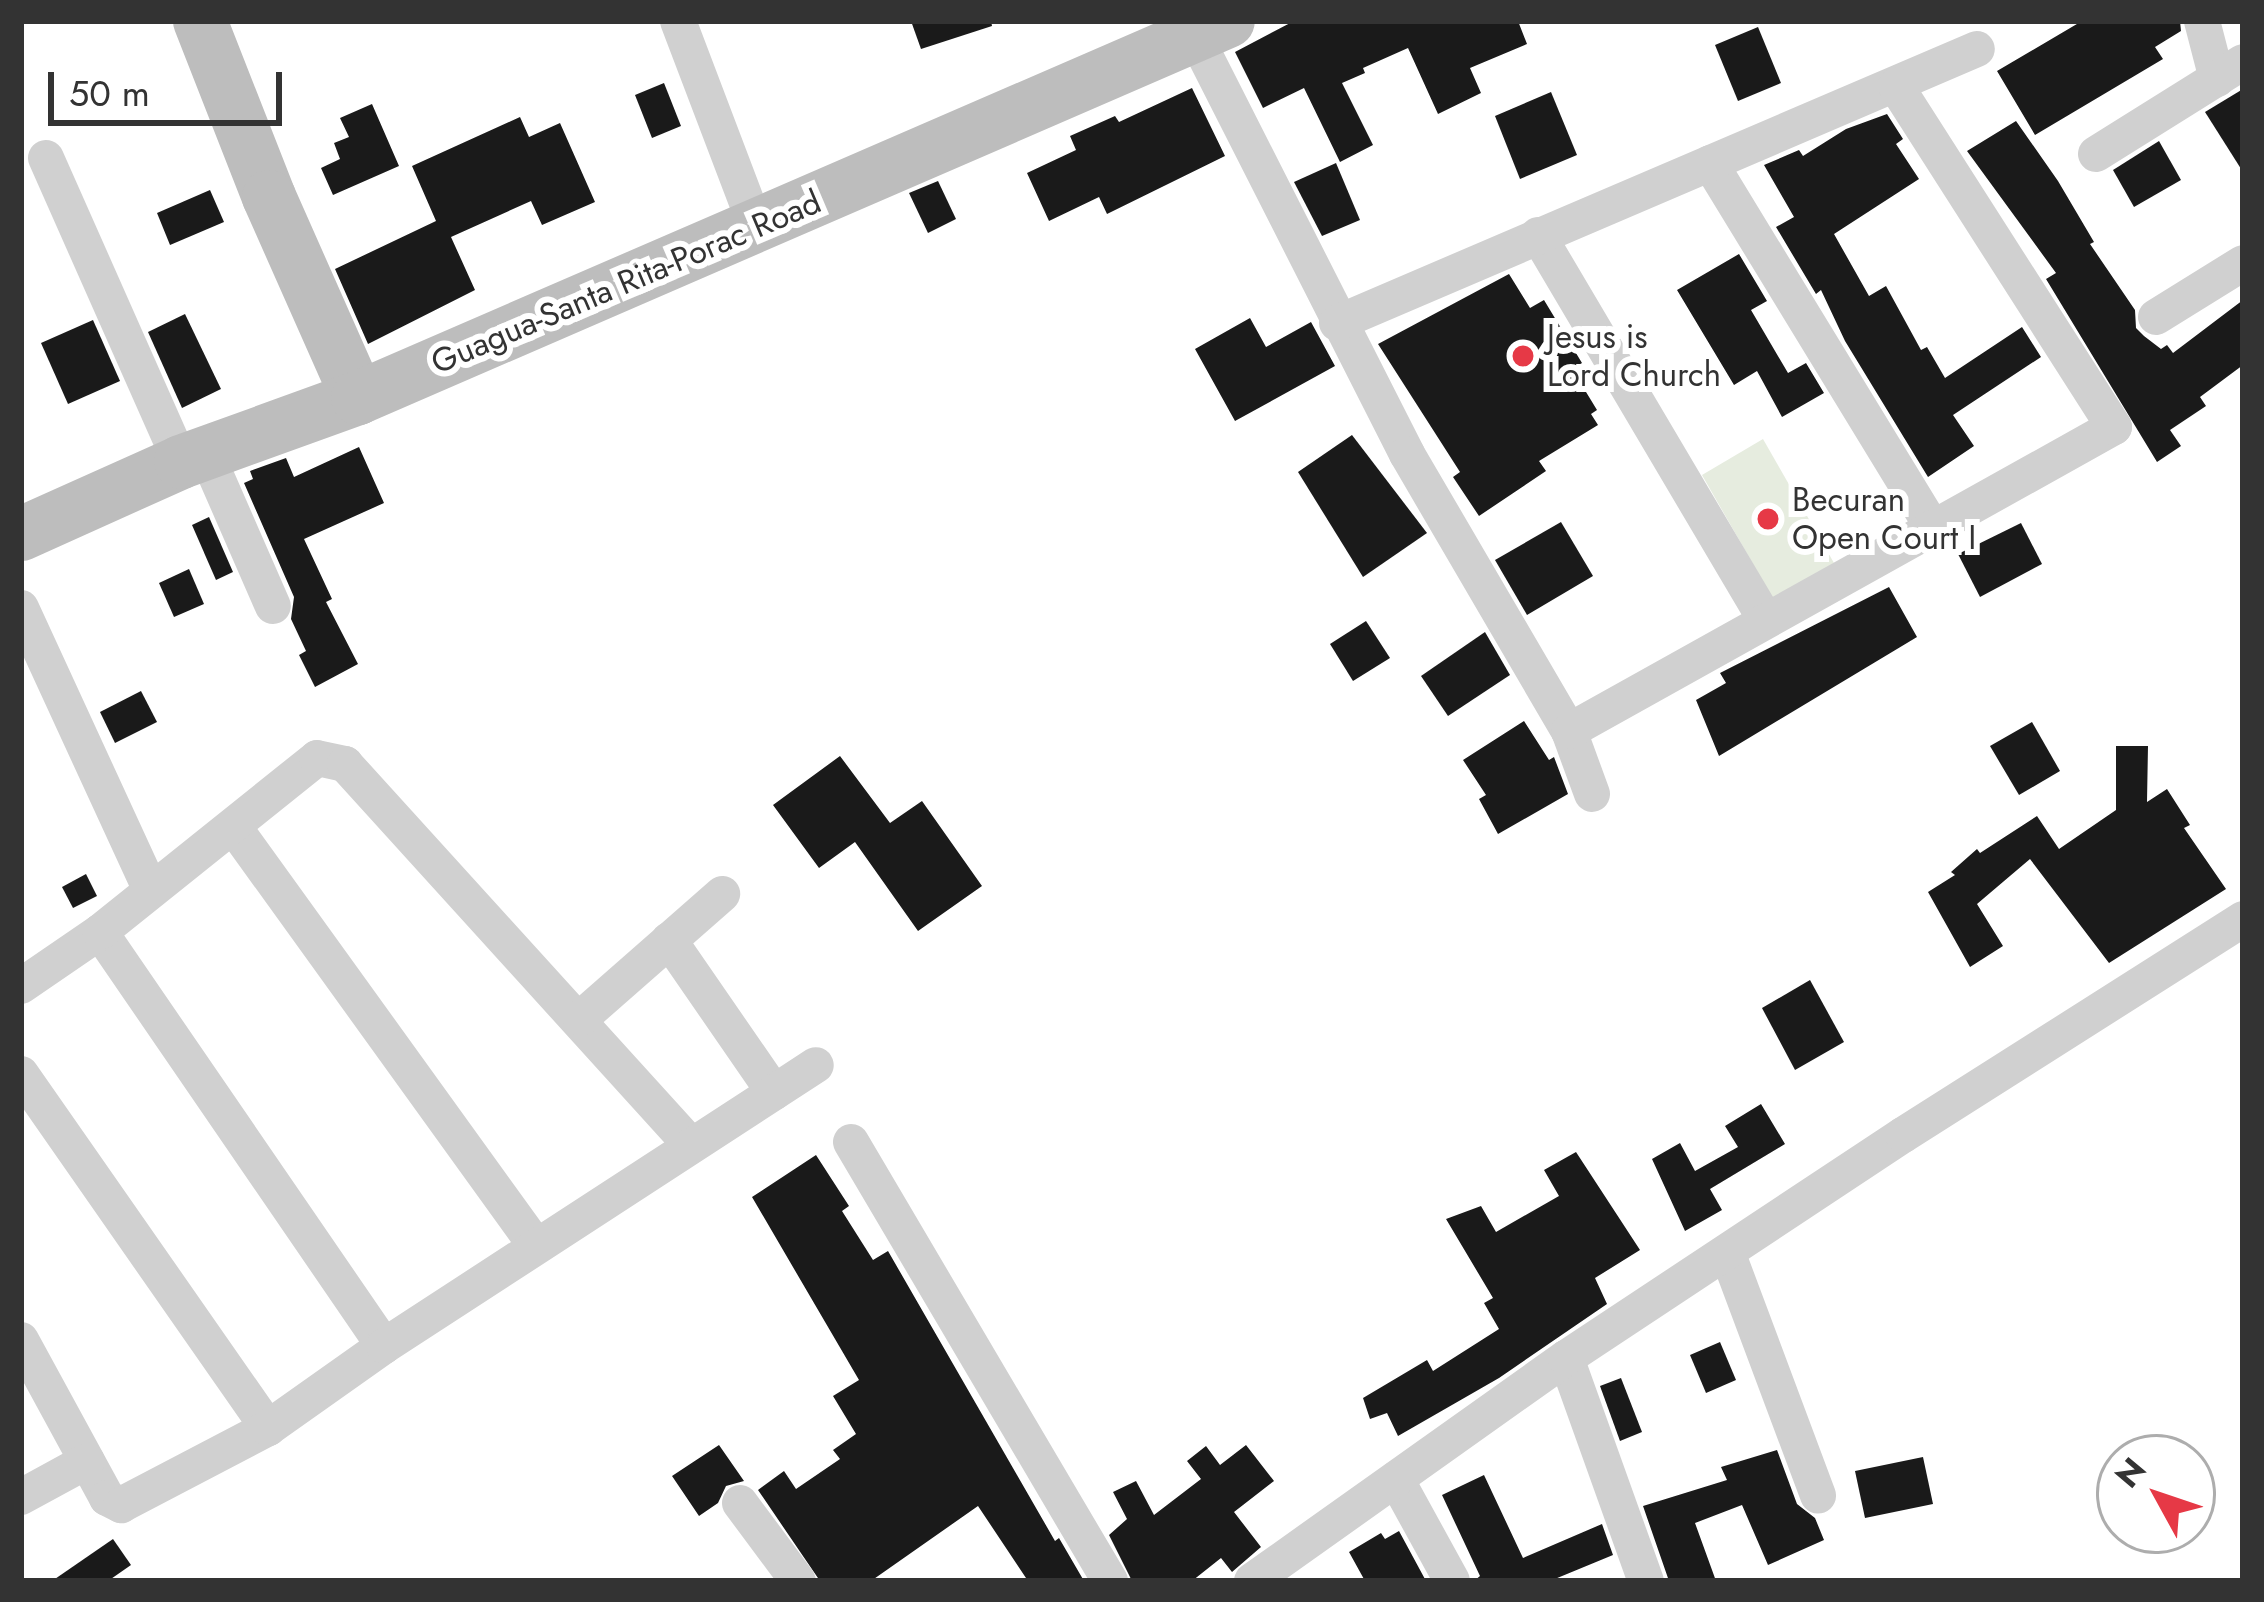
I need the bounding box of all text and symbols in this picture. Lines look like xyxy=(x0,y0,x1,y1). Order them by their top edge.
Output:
scale bar xyxy=(54,48,288,122)
text: 50 m xyxy=(69,67,150,119)
street label: Guagua-Santa Rita-Porac Road xyxy=(425,182,827,382)
place label: Jesus is Lord Church xyxy=(1547,317,1721,395)
marker: Jesus is Lord Church xyxy=(1510,343,1536,369)
place label: Becuran Open Court I xyxy=(1792,480,1976,558)
marker: Becuran Open Court I xyxy=(1755,506,1781,532)
north arrow xyxy=(2096,1434,2216,1554)
text: N xyxy=(2104,1447,2157,1498)

